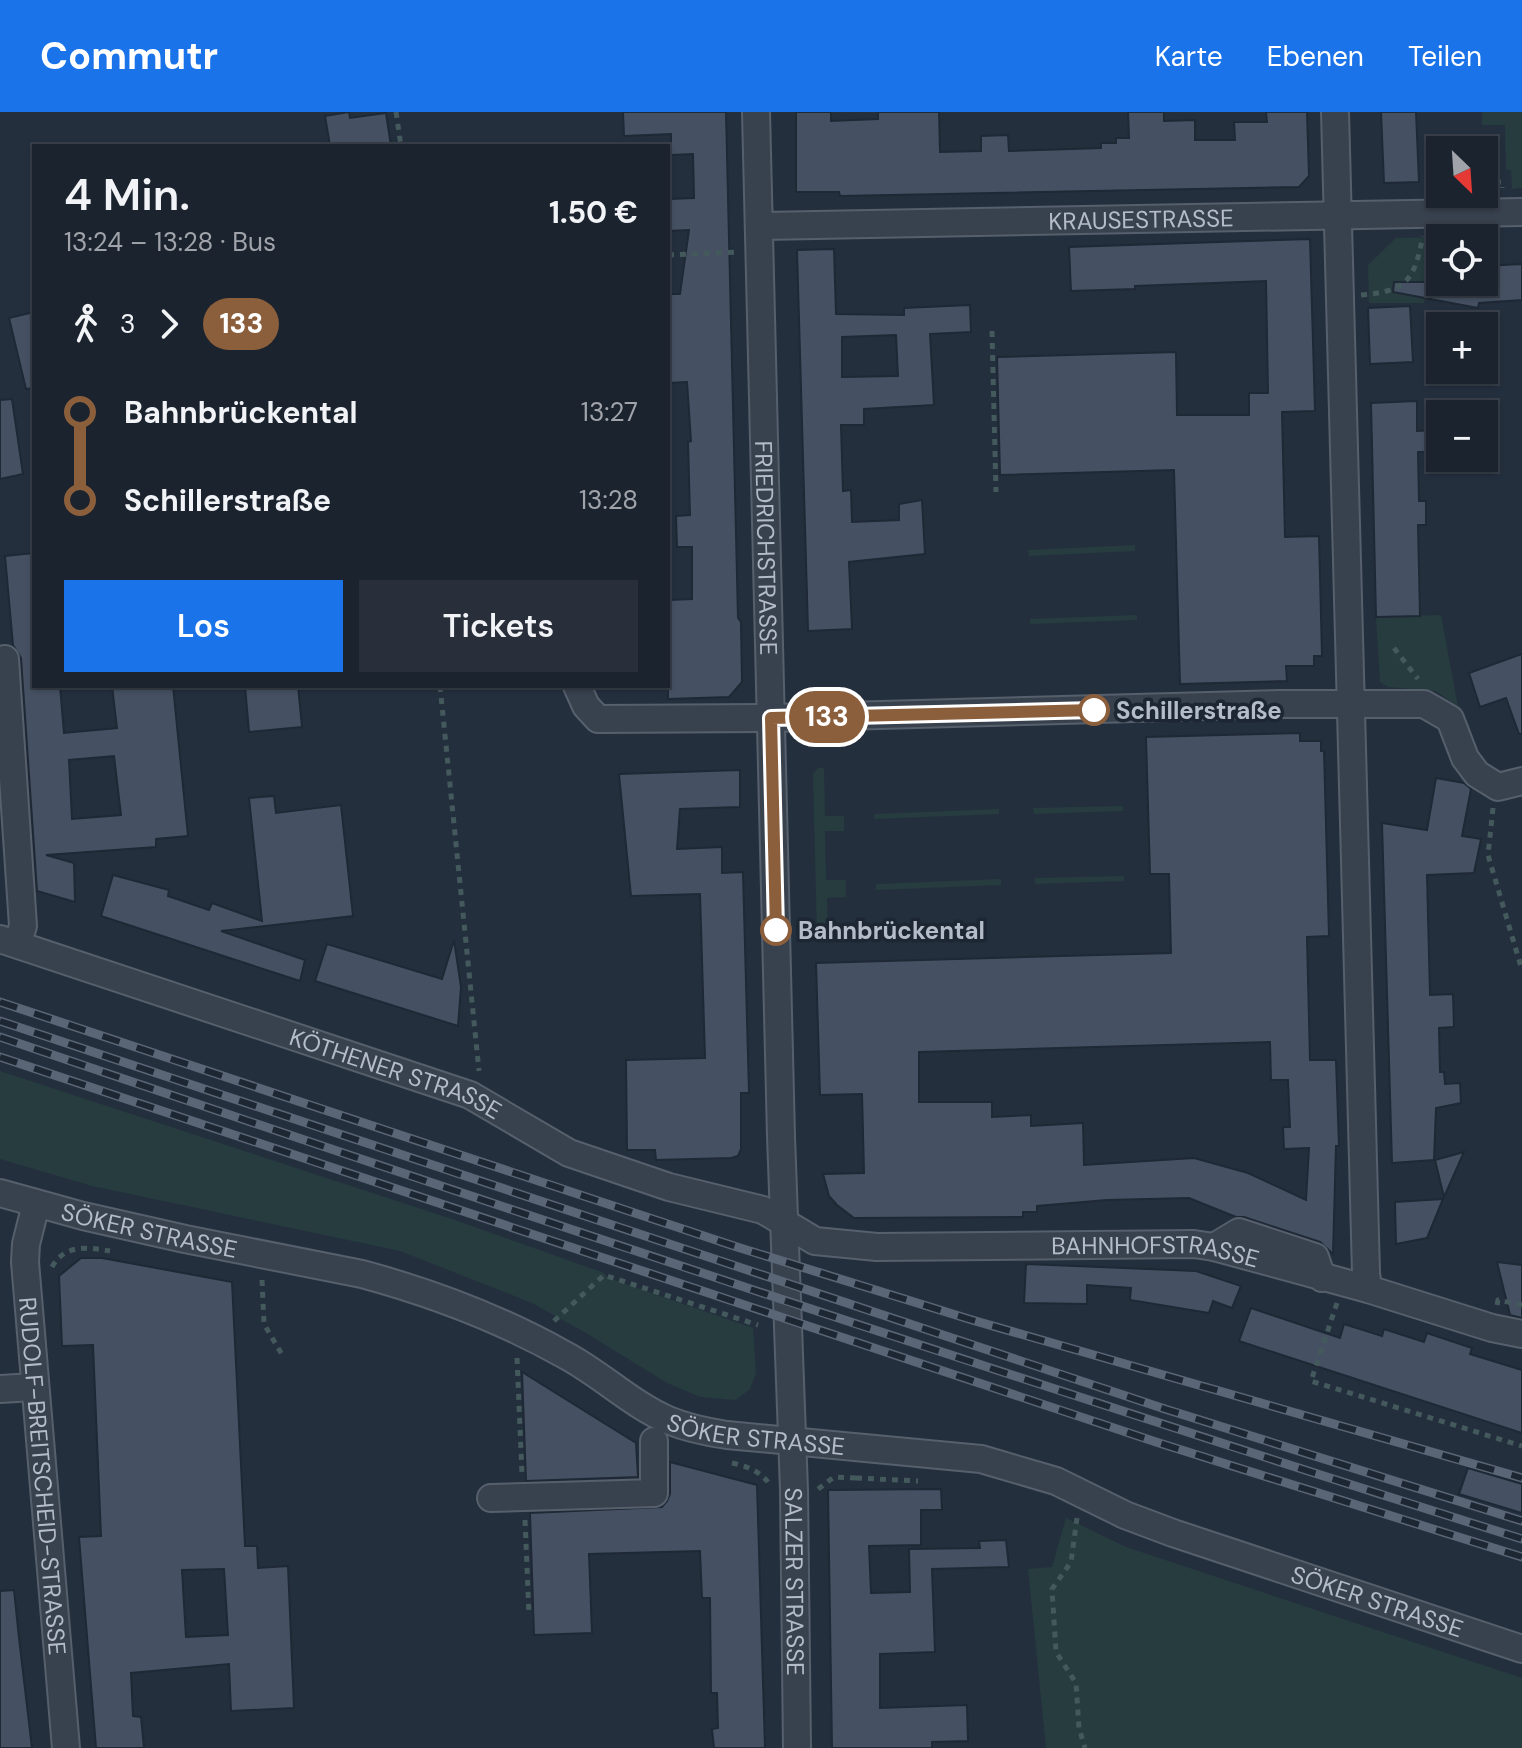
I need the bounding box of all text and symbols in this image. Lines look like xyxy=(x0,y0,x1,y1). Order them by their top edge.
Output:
text: Commutr xyxy=(40,31,218,81)
text: Karte xyxy=(1155,38,1223,75)
text: Ebenen xyxy=(1267,38,1364,75)
text: Teilen xyxy=(1408,38,1482,75)
north arrow xyxy=(1426,136,1498,208)
map controls xyxy=(1426,136,1498,472)
text: 4 Min. xyxy=(64,166,190,224)
text: 1.50 € xyxy=(549,193,638,232)
street label: KRAUSESTRASSE xyxy=(1048,202,1234,236)
button: locate xyxy=(1426,224,1498,296)
text: 13:24 – 13:28 · Bus xyxy=(64,225,276,259)
icon: walk xyxy=(64,302,108,346)
icon: forward xyxy=(147,302,191,346)
text: 133 xyxy=(219,305,263,342)
text: 3 xyxy=(120,307,135,341)
button: + xyxy=(1426,312,1498,384)
text: Bahnbrückental xyxy=(124,393,358,432)
text: 13:27 xyxy=(581,395,638,429)
button: − xyxy=(1426,400,1498,472)
street label: FRIEDRICHSTRASSE xyxy=(749,440,785,656)
text: Schillerstraße xyxy=(124,481,331,520)
text: 13:28 xyxy=(579,483,638,517)
button: Los xyxy=(64,580,343,672)
button: Tickets xyxy=(359,580,638,672)
line badge: 133 xyxy=(781,691,873,743)
marker: Schillerstraße xyxy=(1079,695,1109,725)
place label: Schillerstraße xyxy=(1116,695,1282,726)
text: 133 xyxy=(805,698,849,735)
marker: Bahnbrückental xyxy=(761,915,791,945)
place label: Bahnbrückental xyxy=(798,915,985,946)
street label: KÖTHENER STRASSE xyxy=(286,1021,508,1126)
street label: SÖKER STRASSE xyxy=(58,1195,240,1264)
street label: BAHNHOFSTRASSE xyxy=(1051,1228,1263,1274)
street label: RUDOLF-BREITSCHEID-STRASSE xyxy=(13,1296,74,1656)
street label: SÖKER STRASSE xyxy=(663,1406,846,1462)
street label: SALZER STRASSE xyxy=(778,1487,812,1676)
street label: SÖKER STRASSE xyxy=(1287,1558,1467,1644)

